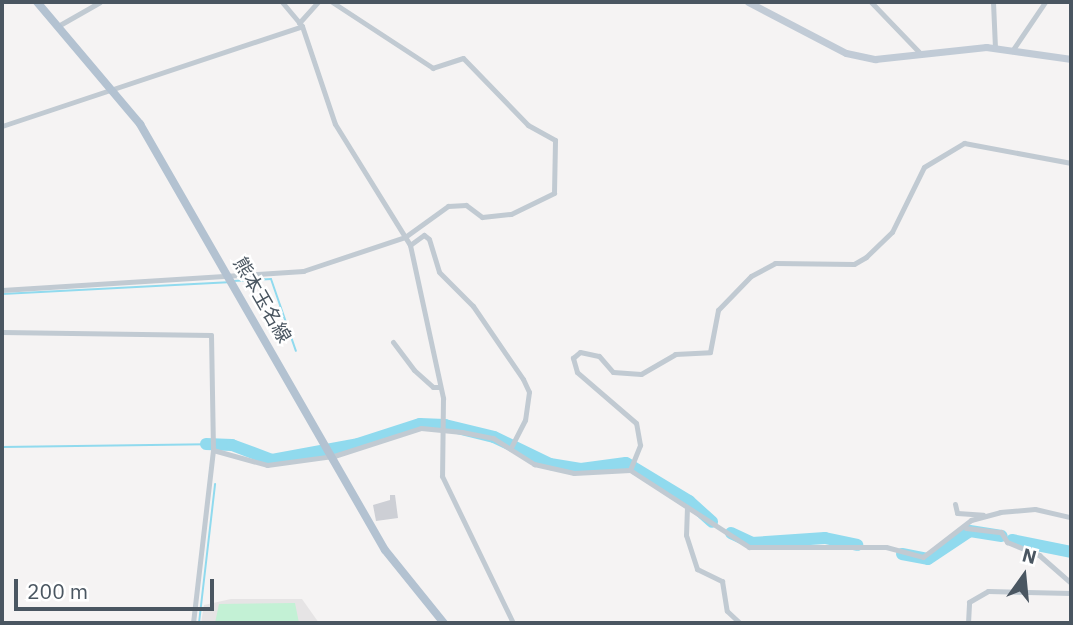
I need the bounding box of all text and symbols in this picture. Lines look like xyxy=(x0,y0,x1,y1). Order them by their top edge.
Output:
street label: 熊本玉名線 xyxy=(228,253,296,347)
north arrow xyxy=(989,541,1059,611)
text: N xyxy=(1020,542,1039,569)
scale bar xyxy=(18,566,217,610)
text: 200 m xyxy=(27,577,88,605)

